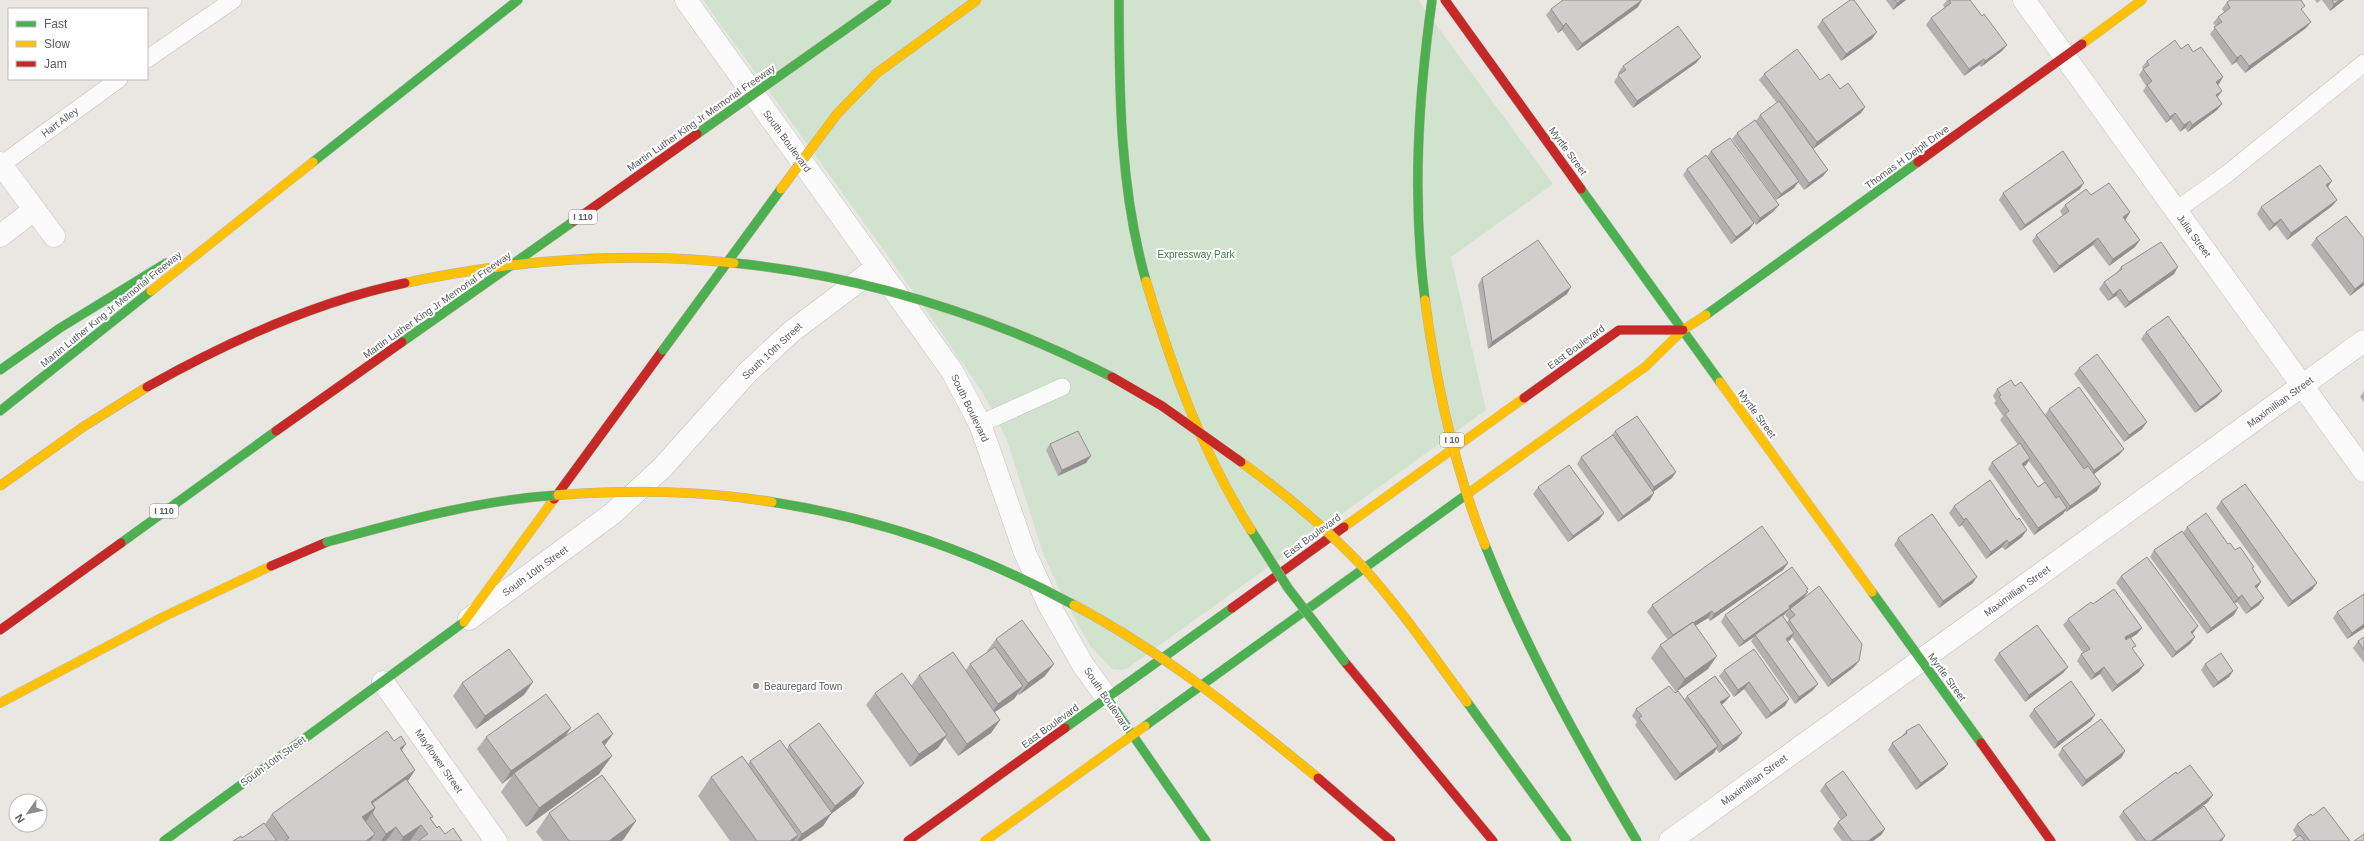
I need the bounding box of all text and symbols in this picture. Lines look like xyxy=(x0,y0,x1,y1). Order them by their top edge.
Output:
legend xyxy=(8,8,148,80)
text: Fast xyxy=(44,17,68,31)
text: Slow xyxy=(44,37,70,51)
text: Jam xyxy=(44,57,67,71)
street label: Martin Luther King Jr Memorial Freeway xyxy=(625,62,777,174)
street label: Hart Alley xyxy=(39,105,81,139)
street label: South Boulevard xyxy=(761,108,813,174)
street label: Thomas H Delpit Drive xyxy=(1863,123,1951,191)
street label: Myrtle Street xyxy=(1547,125,1589,177)
road number: I 110 xyxy=(569,210,597,224)
street label: Julia Street xyxy=(2175,213,2213,260)
street label: Martin Luther King Jr Memorial Freeway xyxy=(38,249,184,369)
street label: Martin Luther King Jr Memorial Freeway xyxy=(361,249,513,361)
park label: Expressway Park xyxy=(1157,249,1236,260)
street label: South 10th Street xyxy=(740,320,804,382)
street label: East Boulevard xyxy=(1545,323,1607,371)
street label: South Boulevard xyxy=(949,372,991,444)
street label: Maximillian Street xyxy=(2245,374,2315,430)
street label: Myrtle Street xyxy=(1736,388,1778,440)
road number: I 10 xyxy=(1440,433,1464,447)
road number: I 110 xyxy=(150,504,178,518)
street label: East Boulevard xyxy=(1281,512,1343,560)
street label: South 10th Street xyxy=(500,544,570,598)
street label: Maximillian Street xyxy=(1982,563,2052,619)
street label: Myrtle Street xyxy=(1926,651,1968,703)
street label: South Boulevard xyxy=(1082,665,1132,733)
marker: Beauregard Town xyxy=(751,681,761,691)
place label: Beauregard Town xyxy=(764,681,842,692)
street label: East Boulevard xyxy=(1019,702,1081,750)
street label: Mayflower Street xyxy=(413,727,465,795)
street label: South 10th Street xyxy=(238,734,308,788)
street label: Maximillian Street xyxy=(1719,752,1789,808)
north arrow xyxy=(8,793,48,833)
text: N xyxy=(12,812,27,825)

